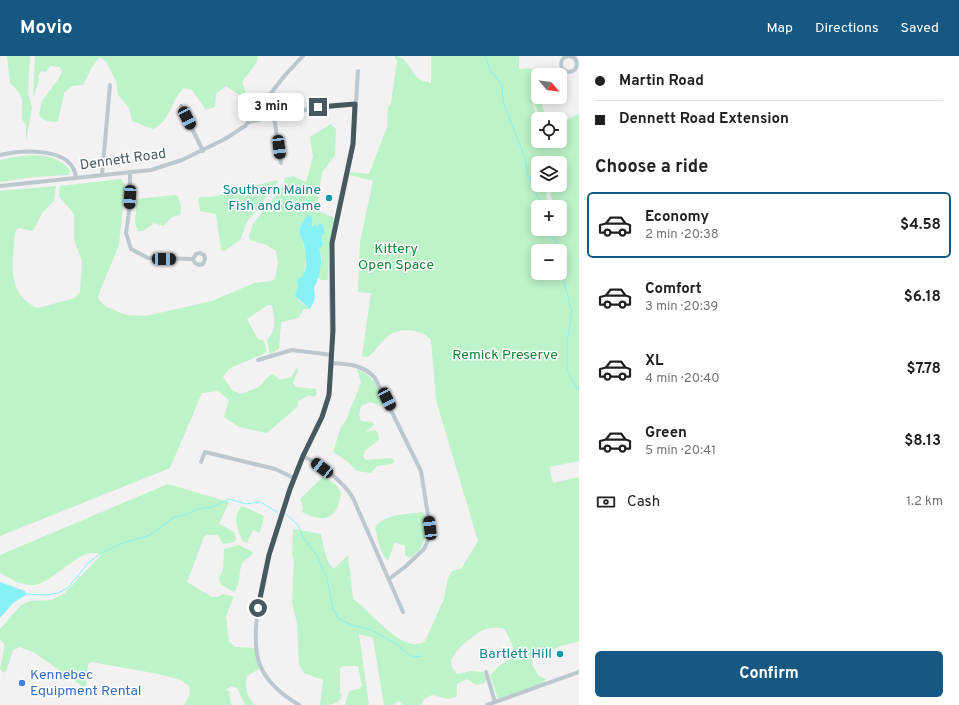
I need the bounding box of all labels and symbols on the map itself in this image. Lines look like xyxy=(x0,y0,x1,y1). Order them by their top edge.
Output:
north arrow xyxy=(531,68,567,104)
callout: 3 min xyxy=(238,93,304,121)
route end xyxy=(309,98,327,116)
car xyxy=(176,105,198,131)
car xyxy=(272,134,286,160)
street label: Dennett Road xyxy=(79,146,167,174)
place label: Southern Maine Fish and Game xyxy=(222,182,321,215)
car xyxy=(123,185,137,209)
marker: Southern Maine Fish and Game xyxy=(324,193,334,203)
park label: Kittery Open Space xyxy=(358,241,434,274)
car xyxy=(152,253,176,265)
park label: Remick Preserve xyxy=(452,347,558,364)
car xyxy=(376,386,398,412)
car xyxy=(309,456,335,480)
car xyxy=(423,515,437,541)
route start xyxy=(249,599,267,617)
place label: Bartlett Hill xyxy=(479,646,552,663)
marker: Bartlett Hill xyxy=(555,649,565,659)
place label: Kennebec Equipment Rental xyxy=(30,667,142,700)
marker: Kennebec Equipment Rental xyxy=(17,678,27,688)

